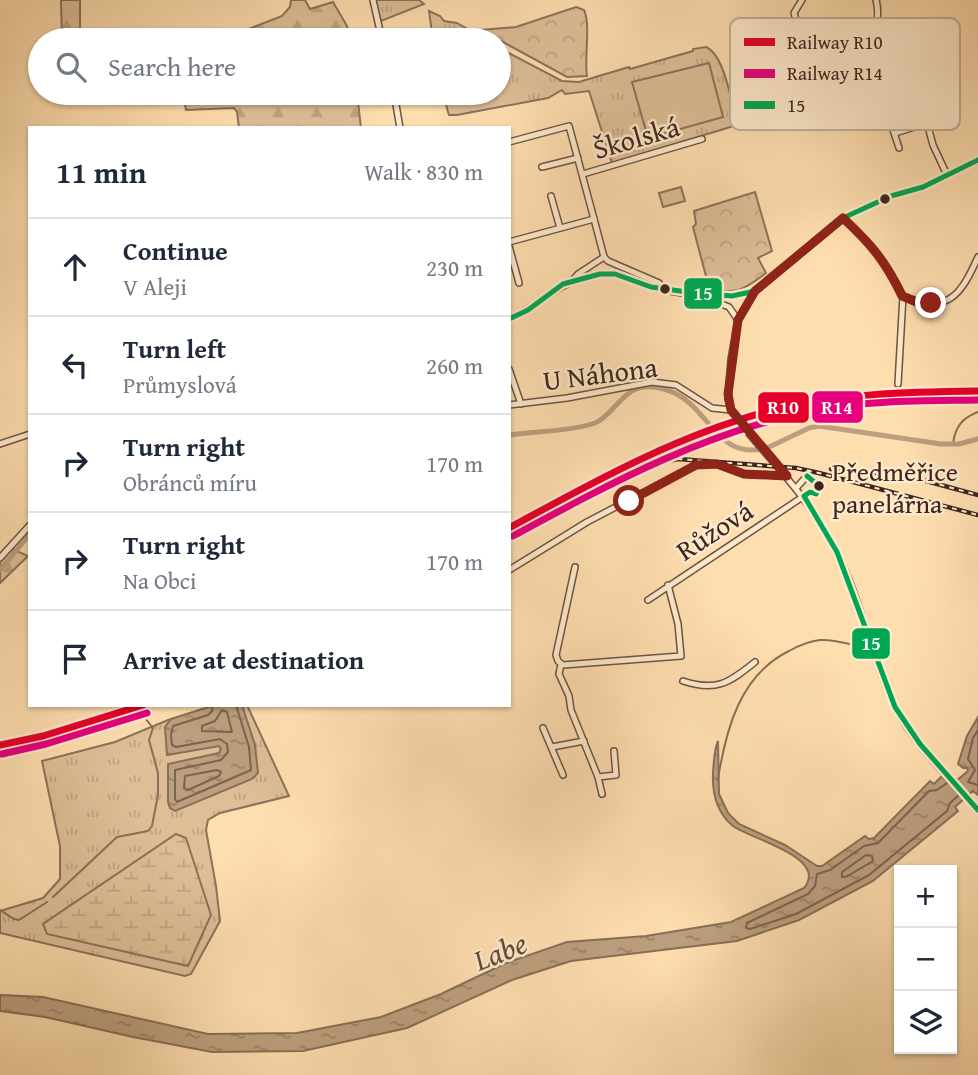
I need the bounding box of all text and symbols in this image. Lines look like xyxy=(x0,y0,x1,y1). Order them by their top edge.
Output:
legend xyxy=(730,18,960,130)
search box xyxy=(28,28,511,105)
text: Railway R10 xyxy=(787,28,883,56)
text: Search here xyxy=(108,47,236,86)
icon: search xyxy=(52,48,90,86)
text: Railway R14 xyxy=(787,59,883,87)
text: 15 xyxy=(787,91,805,119)
street label: Školská xyxy=(588,105,685,169)
text: 11 min xyxy=(56,150,146,194)
text: Walk · 830 m xyxy=(364,155,483,188)
unlabelled marker xyxy=(878,192,892,206)
text: Continue xyxy=(123,231,228,270)
icon: ahead xyxy=(56,248,94,286)
text: 230 m xyxy=(426,251,483,284)
text: V Aleji xyxy=(123,270,187,303)
line badge: 15 xyxy=(683,277,723,310)
text: 15 xyxy=(693,279,713,307)
unlabelled marker xyxy=(658,282,672,296)
route end xyxy=(915,287,946,318)
text: Turn left xyxy=(123,329,226,368)
icon: left xyxy=(56,346,94,384)
street label: U Náhona xyxy=(540,346,660,400)
text: 260 m xyxy=(426,349,483,382)
text: Průmyslová xyxy=(123,368,237,401)
line badge: R14 xyxy=(811,390,864,424)
line badge: R10 xyxy=(757,391,810,424)
text: R10 xyxy=(767,393,799,421)
text: R14 xyxy=(821,393,853,421)
text: Turn right xyxy=(123,427,245,466)
icon: right xyxy=(56,444,94,482)
text: 170 m xyxy=(426,447,483,480)
place label: Předměřice panelárna xyxy=(832,452,958,523)
text: Obránců míru xyxy=(123,466,257,499)
marker: Předměřice panelárna xyxy=(812,479,826,493)
route start xyxy=(613,485,644,516)
street label: Růžová xyxy=(667,489,761,570)
text: Turn right xyxy=(123,525,245,564)
icon: right xyxy=(56,542,94,580)
text: 170 m xyxy=(426,545,483,578)
text: Na Obci xyxy=(123,564,197,597)
line badge: 15 xyxy=(851,627,891,660)
text: 15 xyxy=(861,629,881,657)
icon: arrive xyxy=(56,640,94,678)
text: Arrive at destination xyxy=(123,640,364,679)
map controls xyxy=(894,865,957,1054)
button: + xyxy=(894,865,957,928)
water label: Labe xyxy=(466,920,533,982)
button: − xyxy=(894,928,957,991)
button: layers xyxy=(894,991,957,1054)

